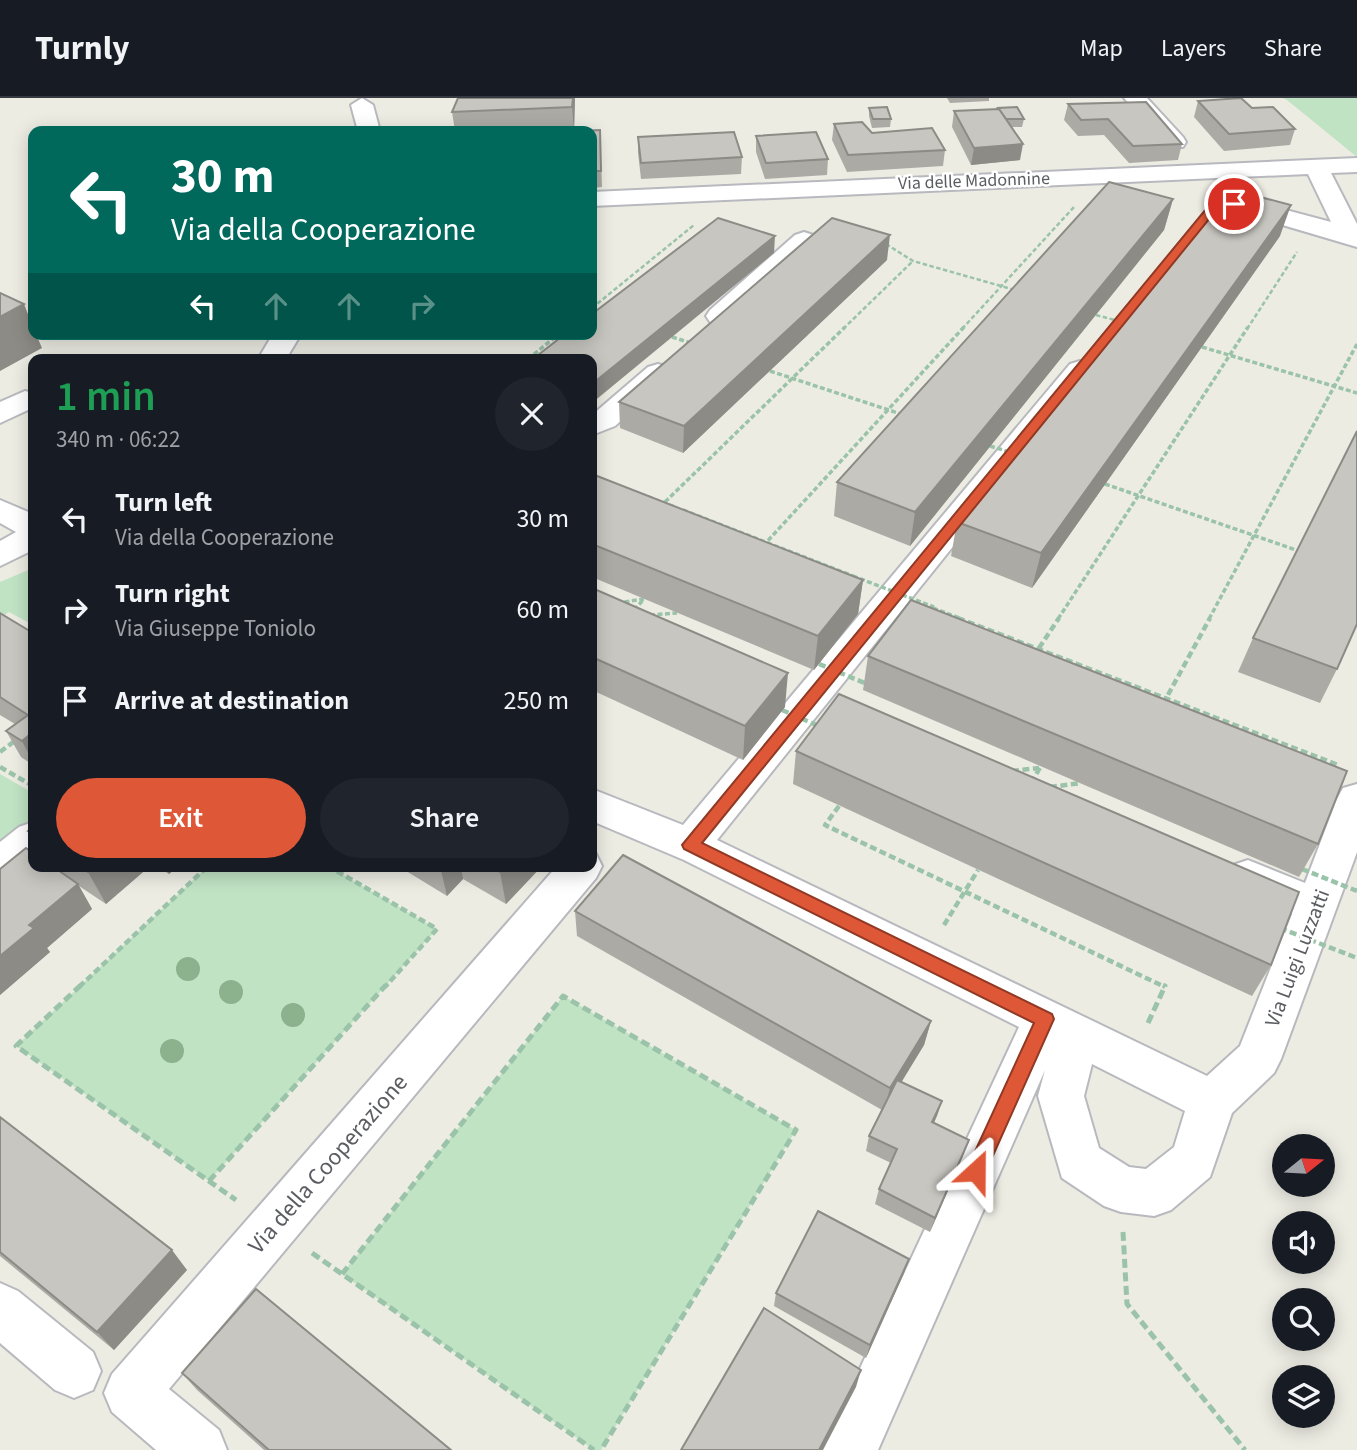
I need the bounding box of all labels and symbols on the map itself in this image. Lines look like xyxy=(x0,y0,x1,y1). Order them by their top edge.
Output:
street label: Via delle Madonnine xyxy=(898,166,1050,196)
pin xyxy=(1204,174,1264,234)
street label: Via Luigi Luzzatti xyxy=(1257,885,1337,1031)
street label: Via della Cooperazione xyxy=(240,1066,416,1262)
position arrow xyxy=(939,1134,1013,1208)
north arrow xyxy=(1272,1134,1335,1197)

